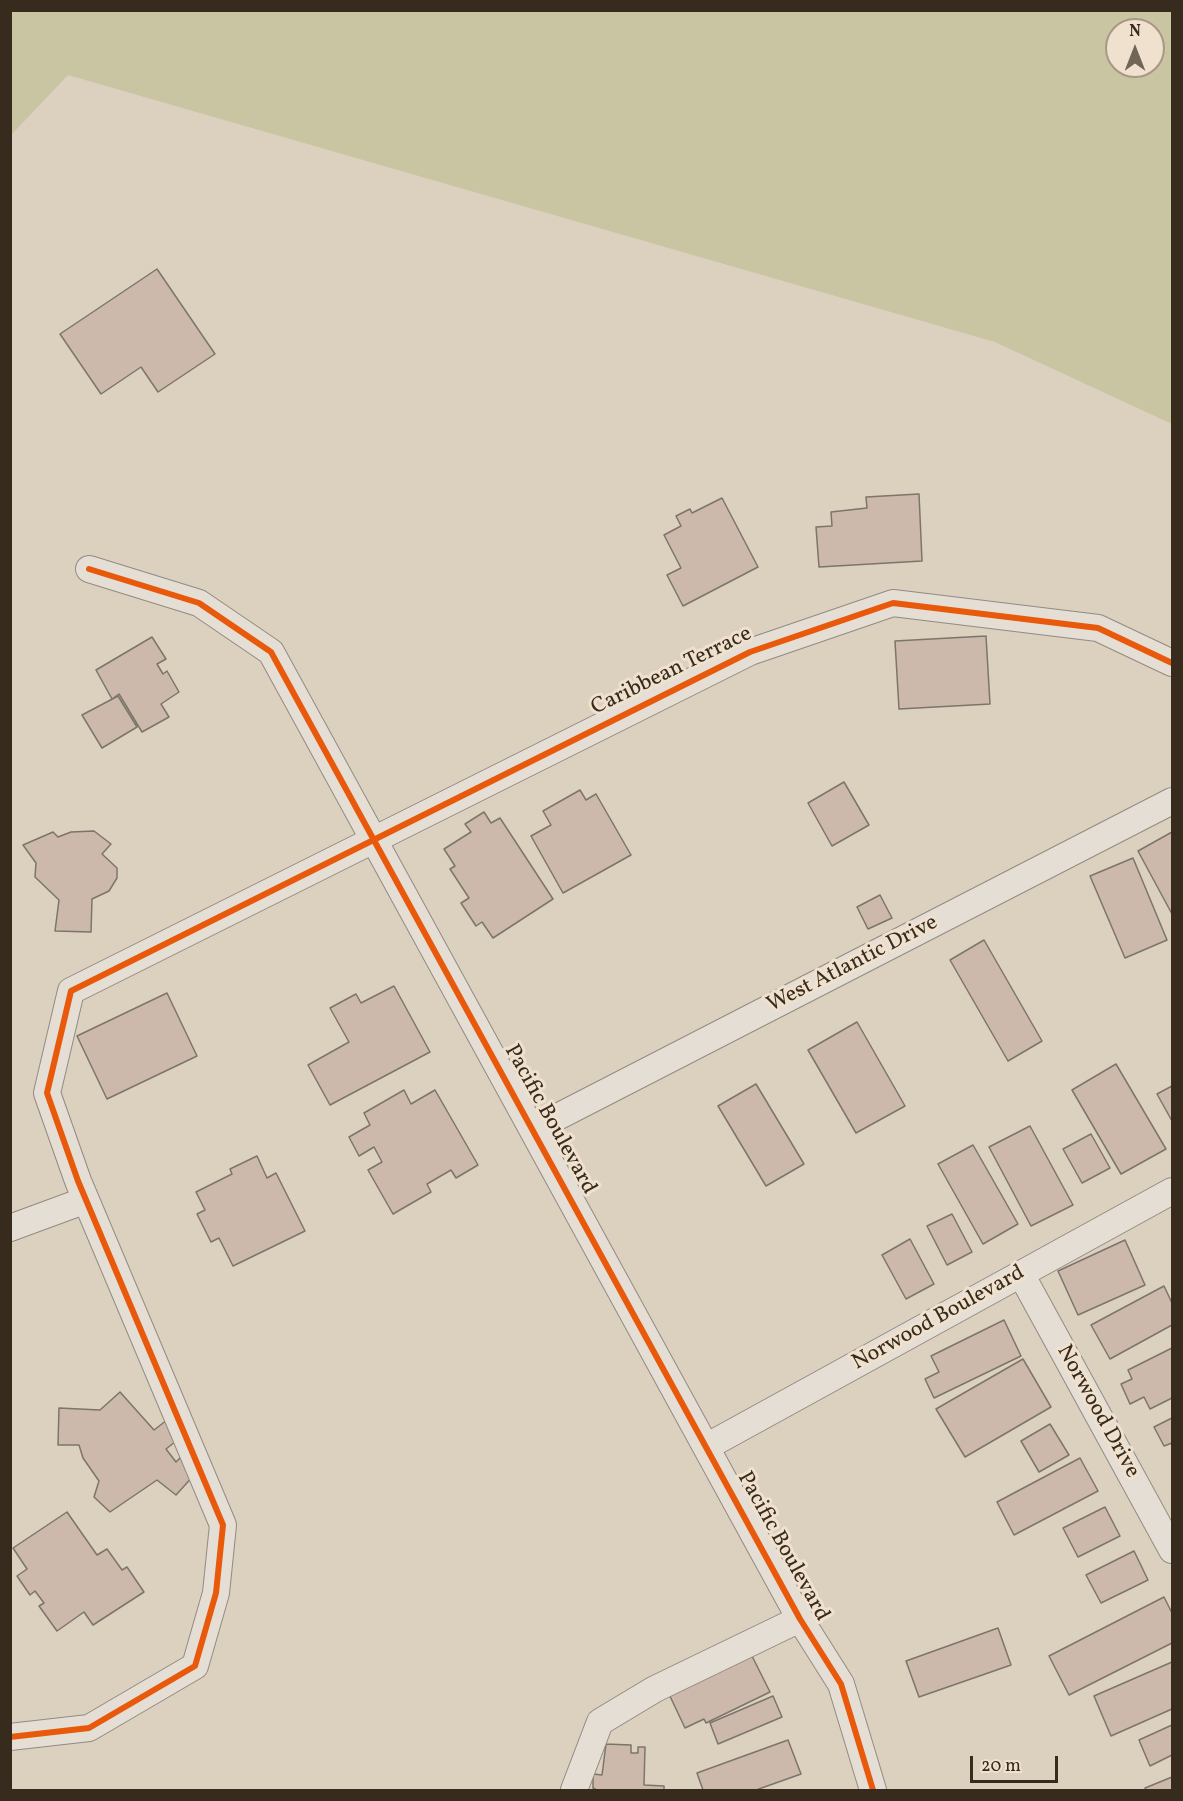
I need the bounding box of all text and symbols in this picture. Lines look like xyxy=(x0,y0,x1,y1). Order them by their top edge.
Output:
north arrow xyxy=(1105,18,1165,78)
text: N xyxy=(1129,21,1141,43)
street label: Caribbean Terrace xyxy=(587,622,757,722)
street label: West Atlantic Drive xyxy=(763,911,943,1019)
street label: Pacific Boulevard xyxy=(497,1041,601,1199)
street label: Norwood Boulevard xyxy=(848,1261,1030,1377)
street label: Norwood Drive xyxy=(1050,1341,1144,1483)
street label: Pacific Boulevard xyxy=(730,1468,834,1626)
scale bar xyxy=(973,1744,1062,1782)
text: 20 m xyxy=(981,1754,1021,1779)

